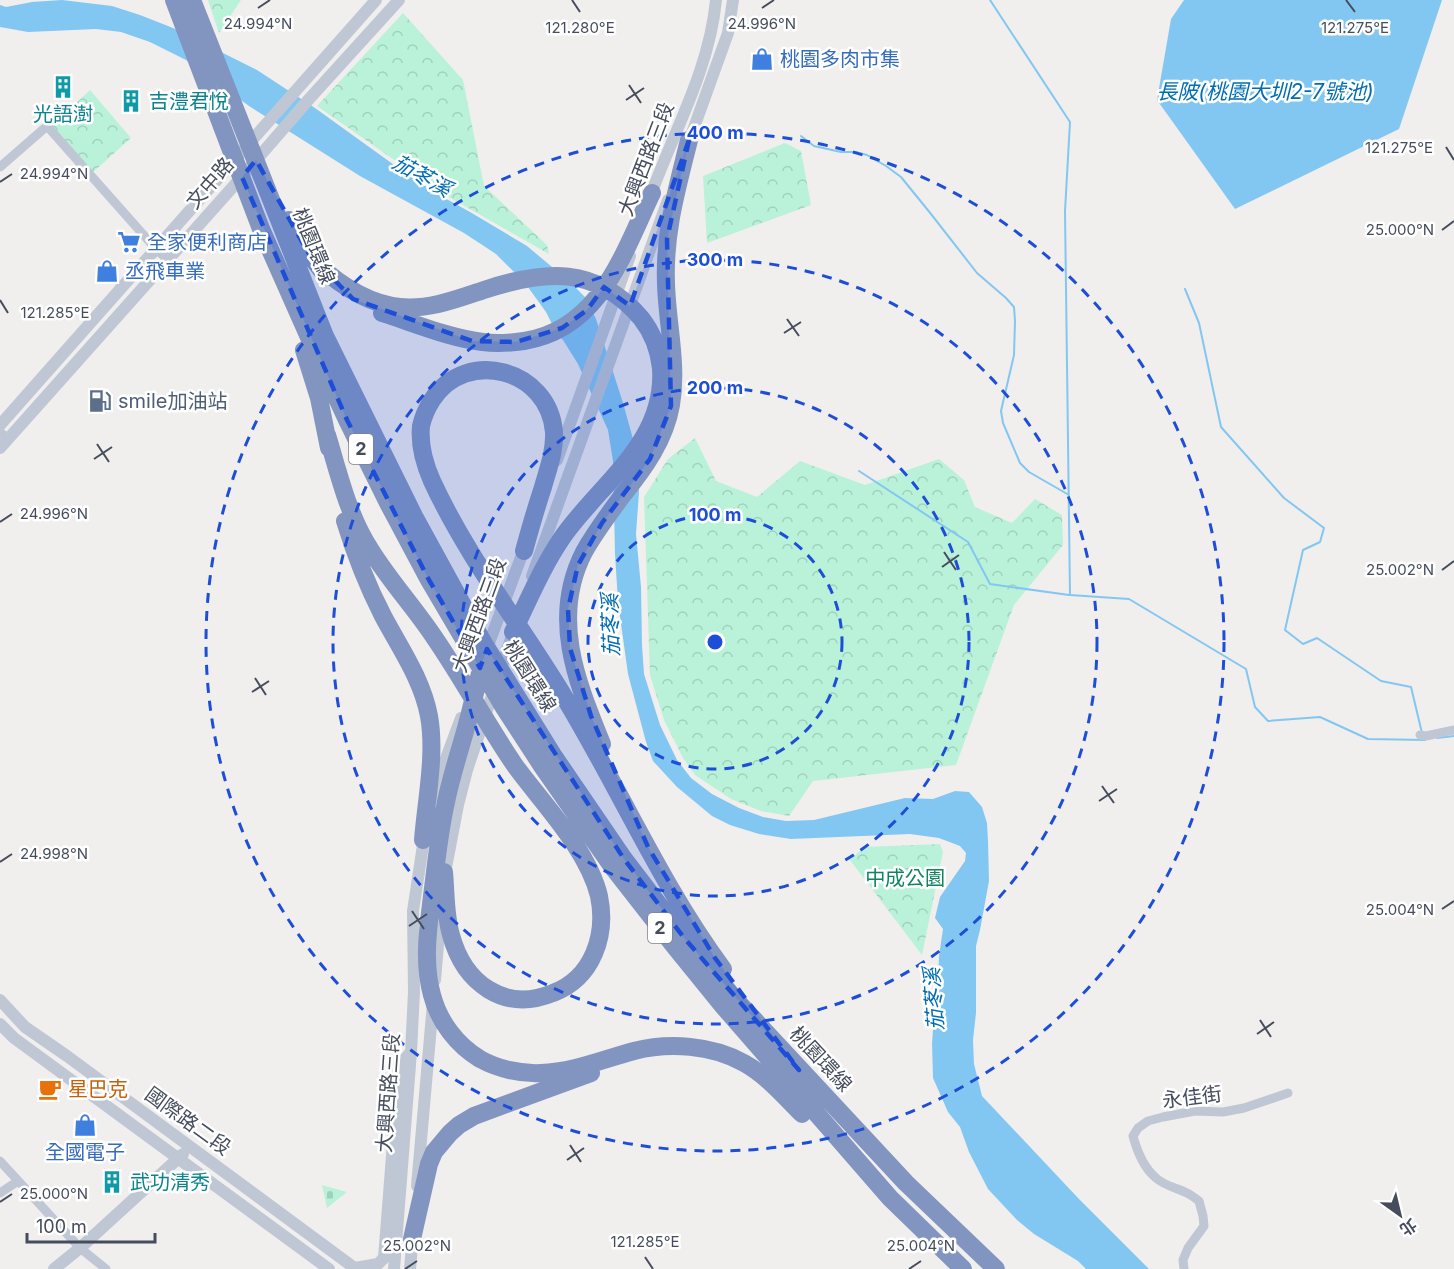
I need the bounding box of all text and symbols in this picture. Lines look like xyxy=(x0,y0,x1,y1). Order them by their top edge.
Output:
text: 24.994°N xyxy=(224,14,292,33)
text: 24.996°N xyxy=(728,14,796,33)
text: 121.280°E xyxy=(545,18,615,37)
text: 121.275°E xyxy=(1321,18,1389,37)
shop icon: 桃園多肉市集 xyxy=(749,46,775,72)
place label: 桃園多肉市集 xyxy=(780,47,900,71)
building icon: 光語澍 xyxy=(50,74,76,100)
water label: 長陂(桃園大圳2-7號池) xyxy=(1156,79,1374,104)
building icon: 吉澧君悅 xyxy=(118,88,144,114)
place label: 吉澧君悅 xyxy=(149,89,229,113)
street label: 大興西路三段 xyxy=(613,99,679,219)
place label: 光語澍 xyxy=(33,102,93,126)
text: 400 m xyxy=(686,122,744,143)
text: 121.275°E xyxy=(1365,138,1433,157)
water label: 茄苳溪 xyxy=(389,149,458,203)
street label: 文中路 xyxy=(181,152,239,214)
text: 24.994°N xyxy=(20,164,88,183)
street label: 桃園環線 xyxy=(288,204,340,288)
text: 25.000°N xyxy=(1366,220,1434,239)
supermarket icon: 全家便利商店 xyxy=(116,229,142,255)
place label: 全家便利商店 xyxy=(147,230,267,254)
text: 300 m xyxy=(687,249,743,270)
shop icon: 丞飛車業 xyxy=(94,258,120,284)
place label: 丞飛車業 xyxy=(125,259,205,283)
text: 121.285°E xyxy=(20,303,90,322)
text: 200 m xyxy=(687,377,743,398)
fuel station icon: smile加油站 xyxy=(87,388,113,414)
place label: smile加油站 xyxy=(118,389,227,413)
road number: 2 xyxy=(349,434,373,464)
text: 24.996°N xyxy=(20,504,88,523)
text: 100 m xyxy=(689,504,741,525)
street label: 大興西路三段 xyxy=(447,555,511,675)
text: 25.002°N xyxy=(1366,560,1434,579)
water label: 茄苳溪 xyxy=(597,590,624,657)
centre of rings xyxy=(705,632,725,652)
street label: 桃園環線 xyxy=(499,636,561,716)
text: 24.998°N xyxy=(20,844,88,863)
park label: 中成公園 xyxy=(865,866,945,890)
text: 25.004°N xyxy=(1366,900,1434,919)
road number: 2 xyxy=(648,913,672,943)
water label: 茄苳溪 xyxy=(919,964,948,1031)
street label: 桃園環線 xyxy=(785,1022,857,1096)
street label: 大興西路三段 xyxy=(372,1032,404,1154)
cafe icon: 星巴克 xyxy=(37,1076,63,1102)
place label: 星巴克 xyxy=(68,1077,128,1101)
street label: 永佳街 xyxy=(1161,1081,1223,1113)
street label: 國際路二段 xyxy=(140,1082,236,1160)
shop icon: 全國電子 xyxy=(72,1112,98,1138)
place label: 全國電子 xyxy=(45,1140,125,1164)
building icon: 武功清秀 xyxy=(99,1169,125,1195)
place label: 武功清秀 xyxy=(130,1170,210,1194)
text: 25.000°N xyxy=(20,1184,88,1203)
north arrow xyxy=(1370,1185,1430,1245)
scale bar xyxy=(27,1206,154,1244)
text: 北 xyxy=(1396,1215,1421,1240)
text: 100 m xyxy=(36,1216,87,1237)
text: 121.285°E xyxy=(610,1232,680,1251)
text: 25.002°N xyxy=(383,1236,451,1255)
text: 25.004°N xyxy=(887,1236,955,1255)

